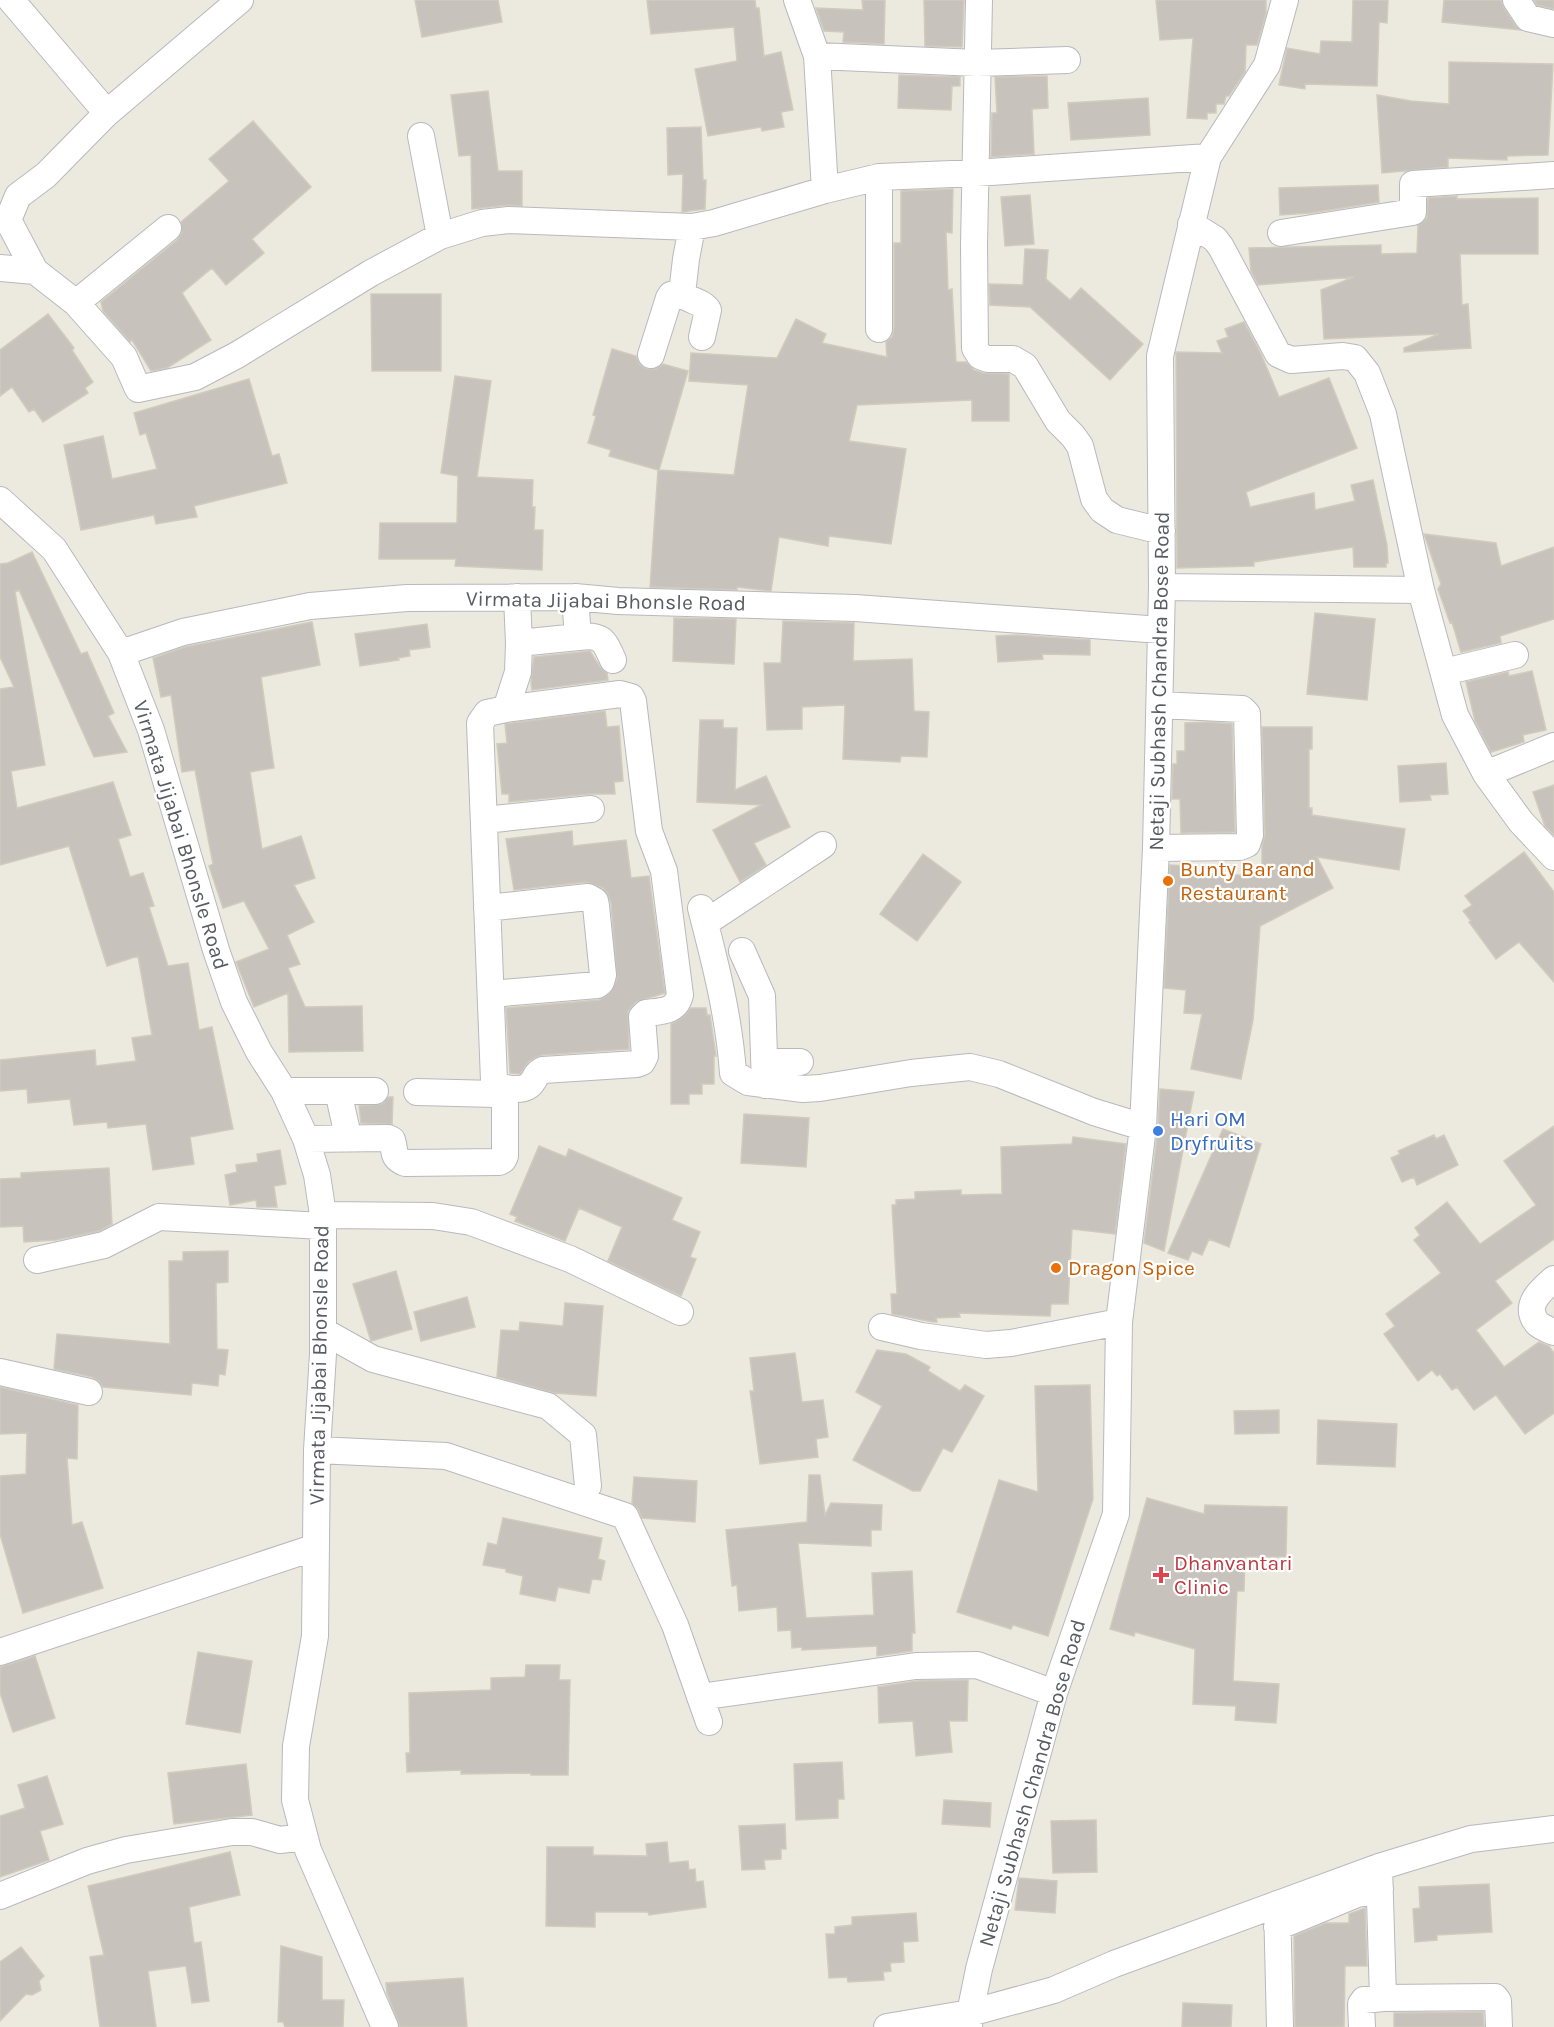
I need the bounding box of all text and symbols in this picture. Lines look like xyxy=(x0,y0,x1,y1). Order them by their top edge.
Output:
street label: Netaji Subhash Chandra Bose Road xyxy=(1144,511,1174,851)
street label: Virmata Jijabai Bhonsle Road xyxy=(466,587,746,615)
street label: Virmata Jijabai Bhonsle Road xyxy=(129,697,233,973)
place label: Bunty Bar and Restaurant xyxy=(1180,857,1315,905)
marker: Bunty Bar and Restaurant xyxy=(1161,874,1175,888)
place label: Hari OM Dryfruits xyxy=(1170,1107,1254,1155)
marker: Hari OM Dryfruits xyxy=(1151,1124,1165,1138)
street label: Virmata Jijabai Bhonsle Road xyxy=(305,1225,333,1505)
place label: Dragon Spice xyxy=(1068,1256,1195,1280)
marker: Dragon Spice xyxy=(1049,1261,1063,1275)
place label: Dhanvantari Clinic xyxy=(1174,1551,1293,1599)
marker: Dhanvantari Clinic xyxy=(1152,1566,1170,1584)
street label: Netaji Subhash Chandra Bose Road xyxy=(974,1617,1090,1949)

